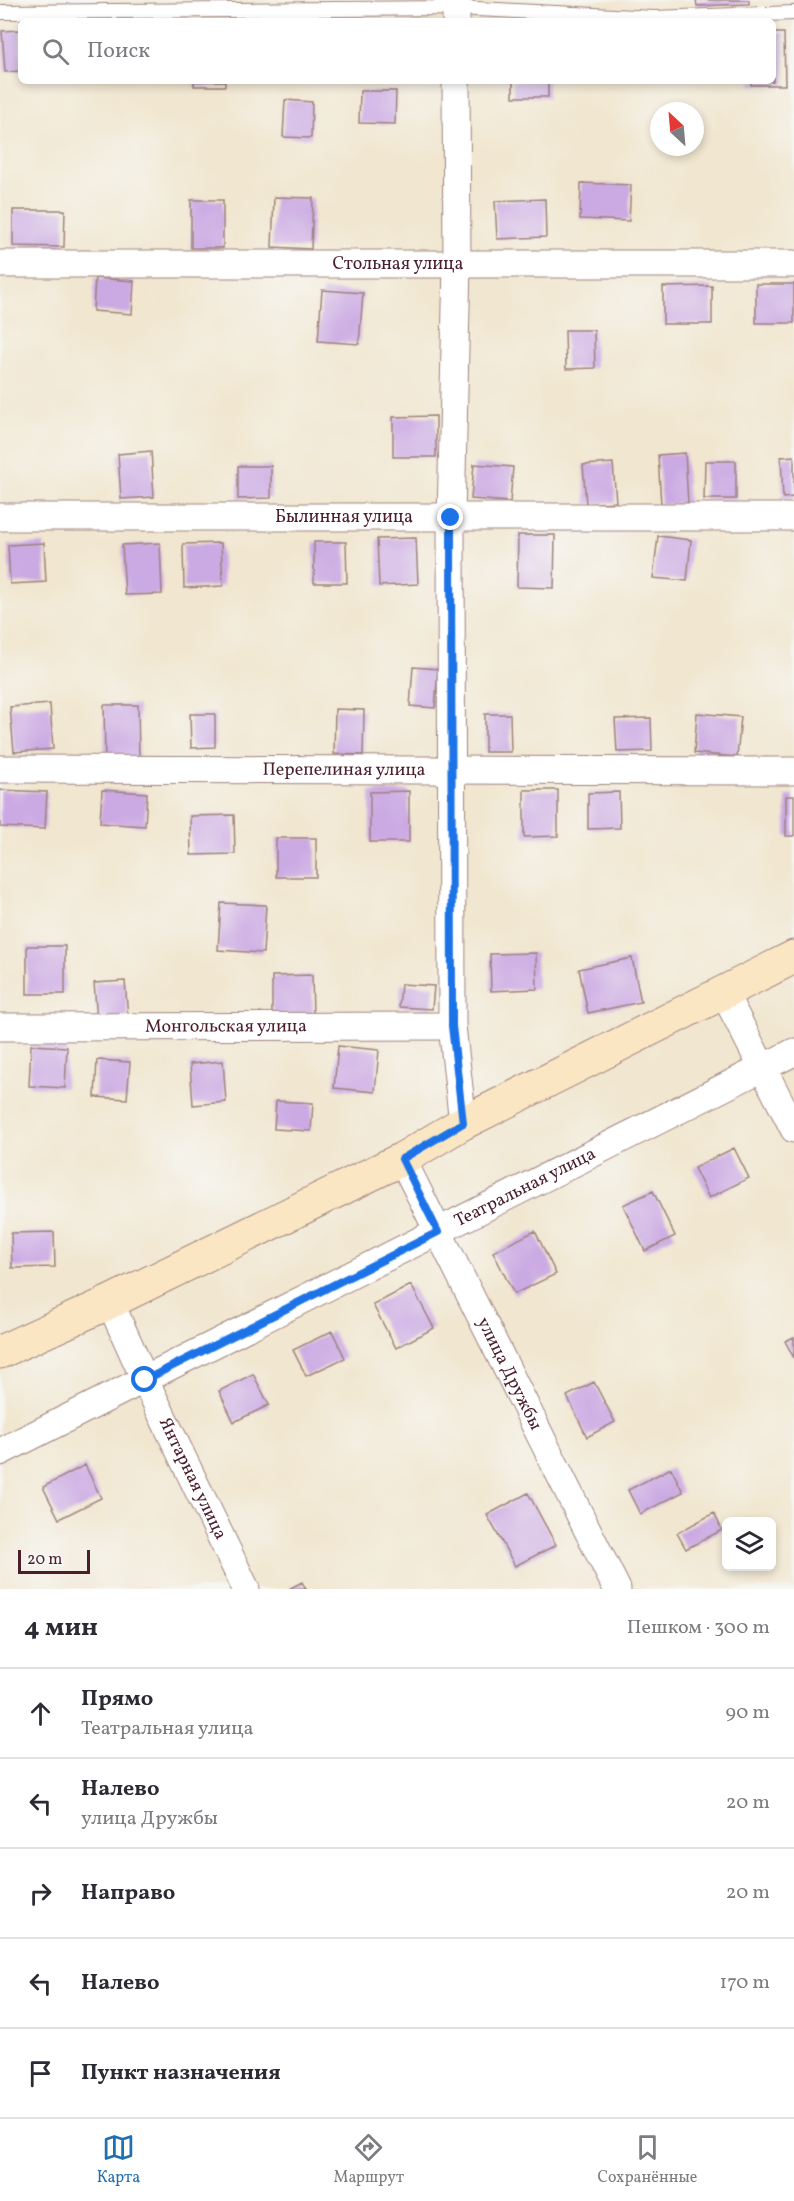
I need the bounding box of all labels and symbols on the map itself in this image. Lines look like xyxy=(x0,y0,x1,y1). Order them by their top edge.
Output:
north arrow xyxy=(650,102,704,156)
street label: Стольная улица xyxy=(333,252,463,277)
route end xyxy=(437,504,463,530)
street label: Былинная улица xyxy=(275,505,413,530)
street label: Перепелиная улица xyxy=(262,757,426,783)
street label: Монгольская улица xyxy=(145,1014,307,1039)
street label: Театральная улица xyxy=(450,1141,600,1234)
street label: улица Дружбы xyxy=(471,1313,548,1435)
route start xyxy=(131,1366,157,1392)
street label: Янтарная улица xyxy=(153,1413,233,1544)
scale bar xyxy=(18,1547,90,1574)

